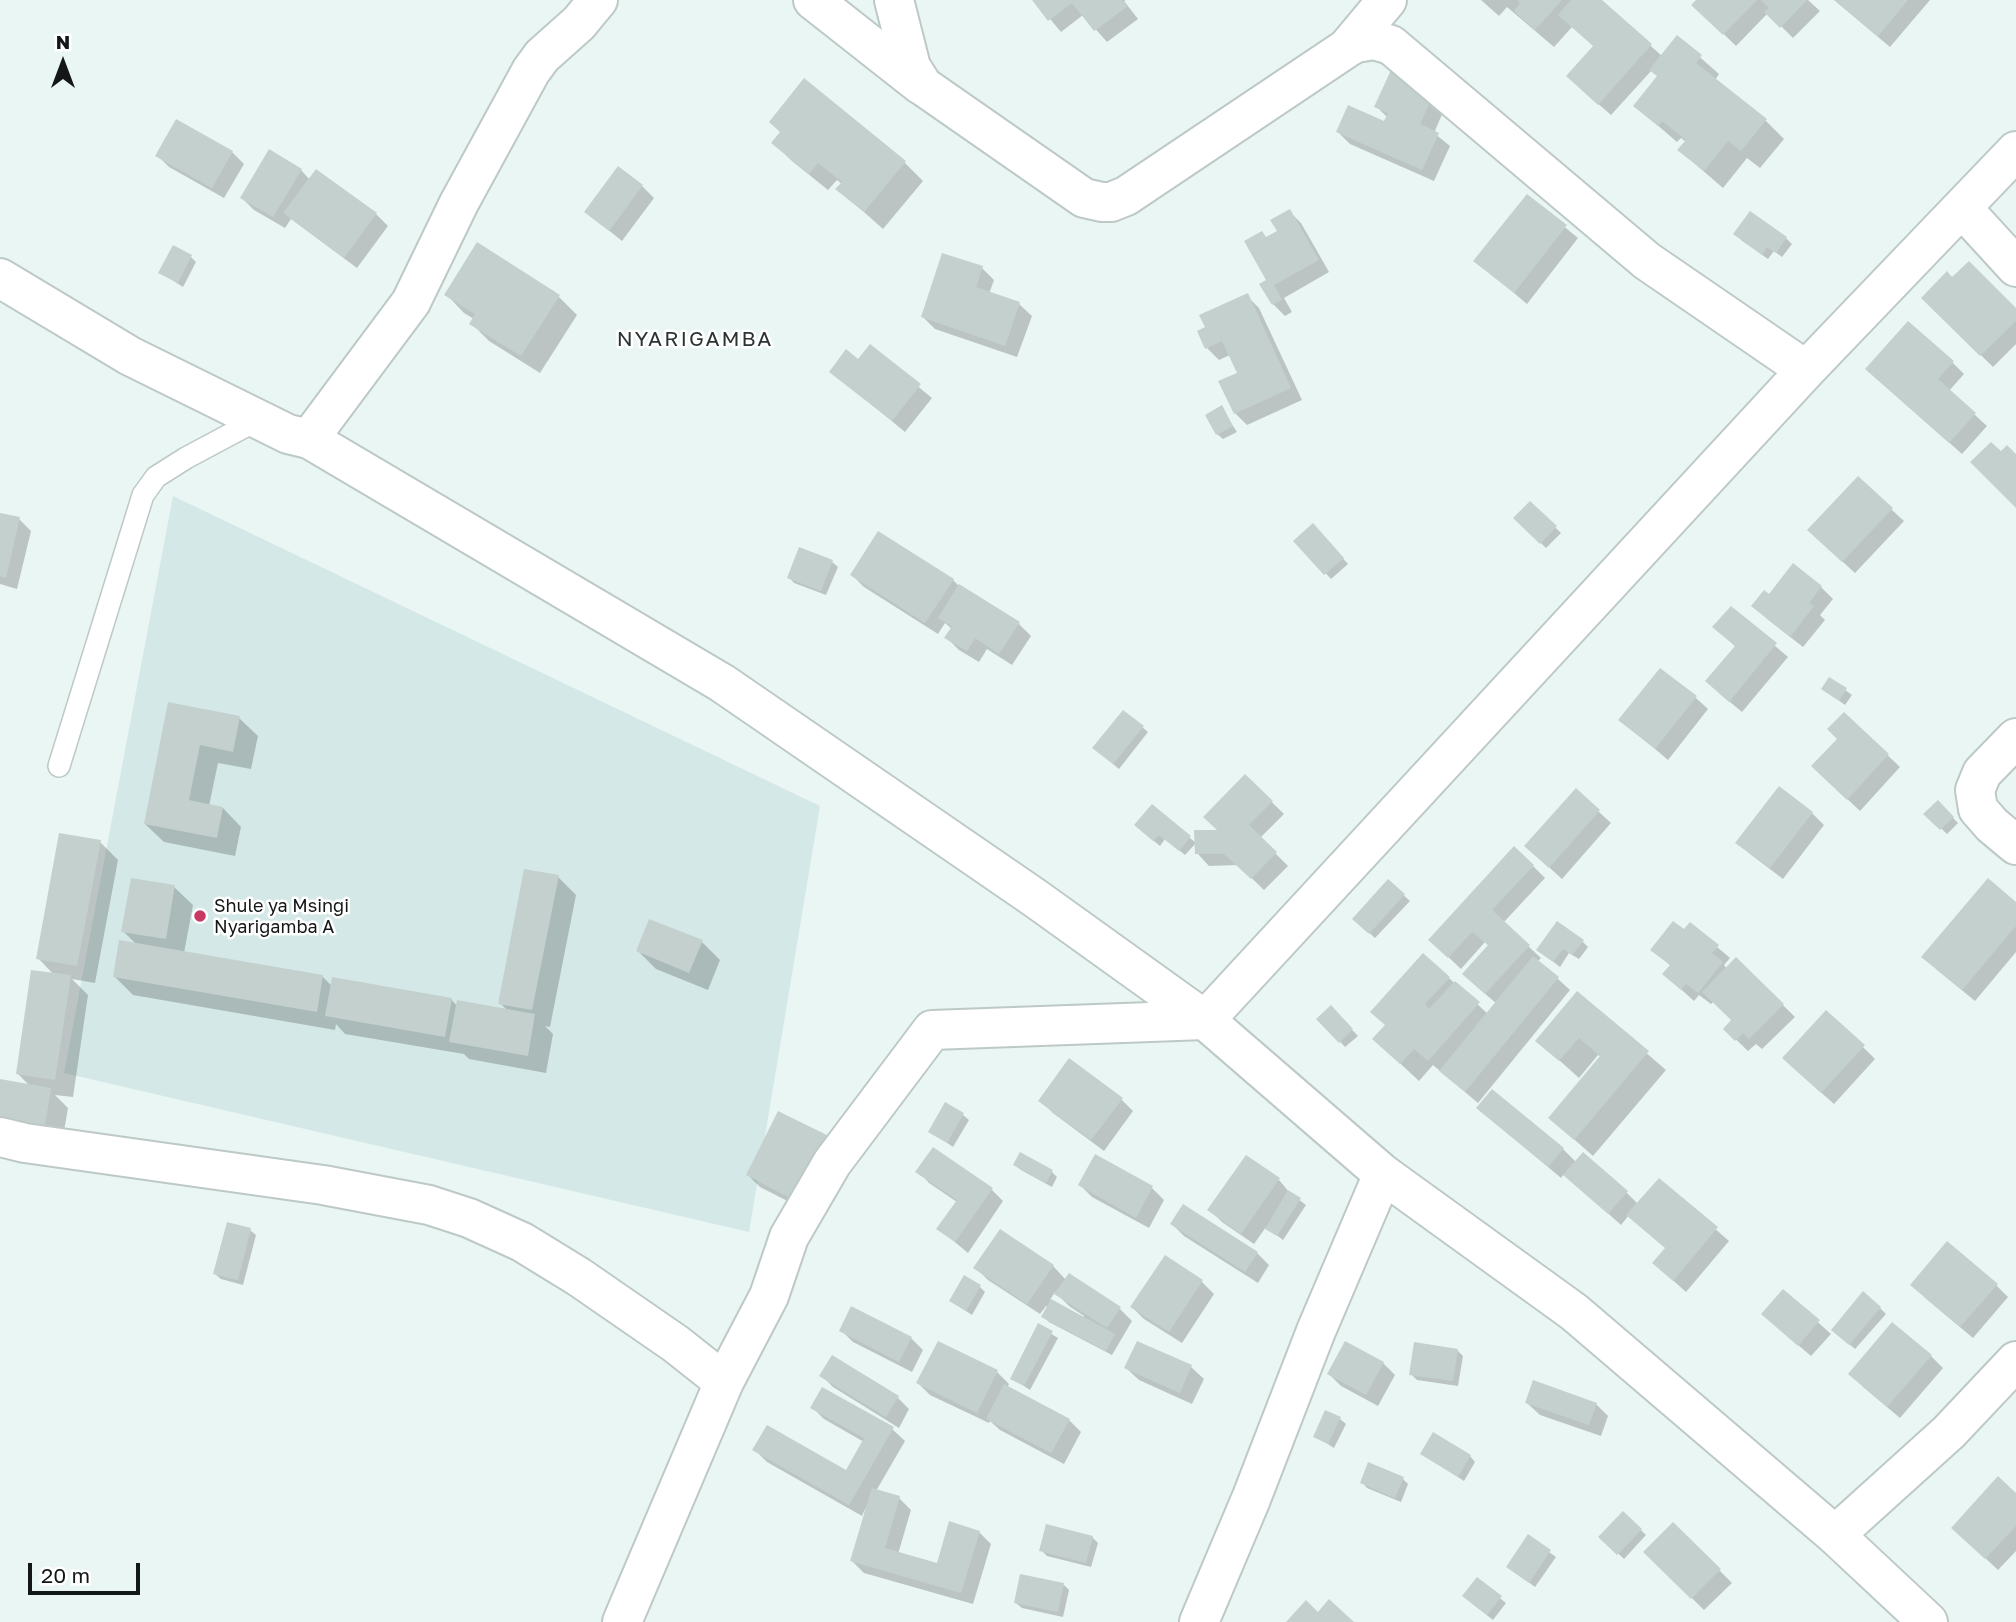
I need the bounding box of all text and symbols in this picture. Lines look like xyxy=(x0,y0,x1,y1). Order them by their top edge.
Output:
north arrow xyxy=(28,28,98,98)
text: N xyxy=(56,30,70,53)
district label: NYARIGAMBA xyxy=(618,326,772,352)
place label: Shule ya Msingi Nyarigamba A xyxy=(214,895,349,937)
marker: Shule ya Msingi Nyarigamba A xyxy=(192,908,208,924)
scale bar xyxy=(32,1548,144,1592)
text: 20 m xyxy=(41,1562,90,1588)

